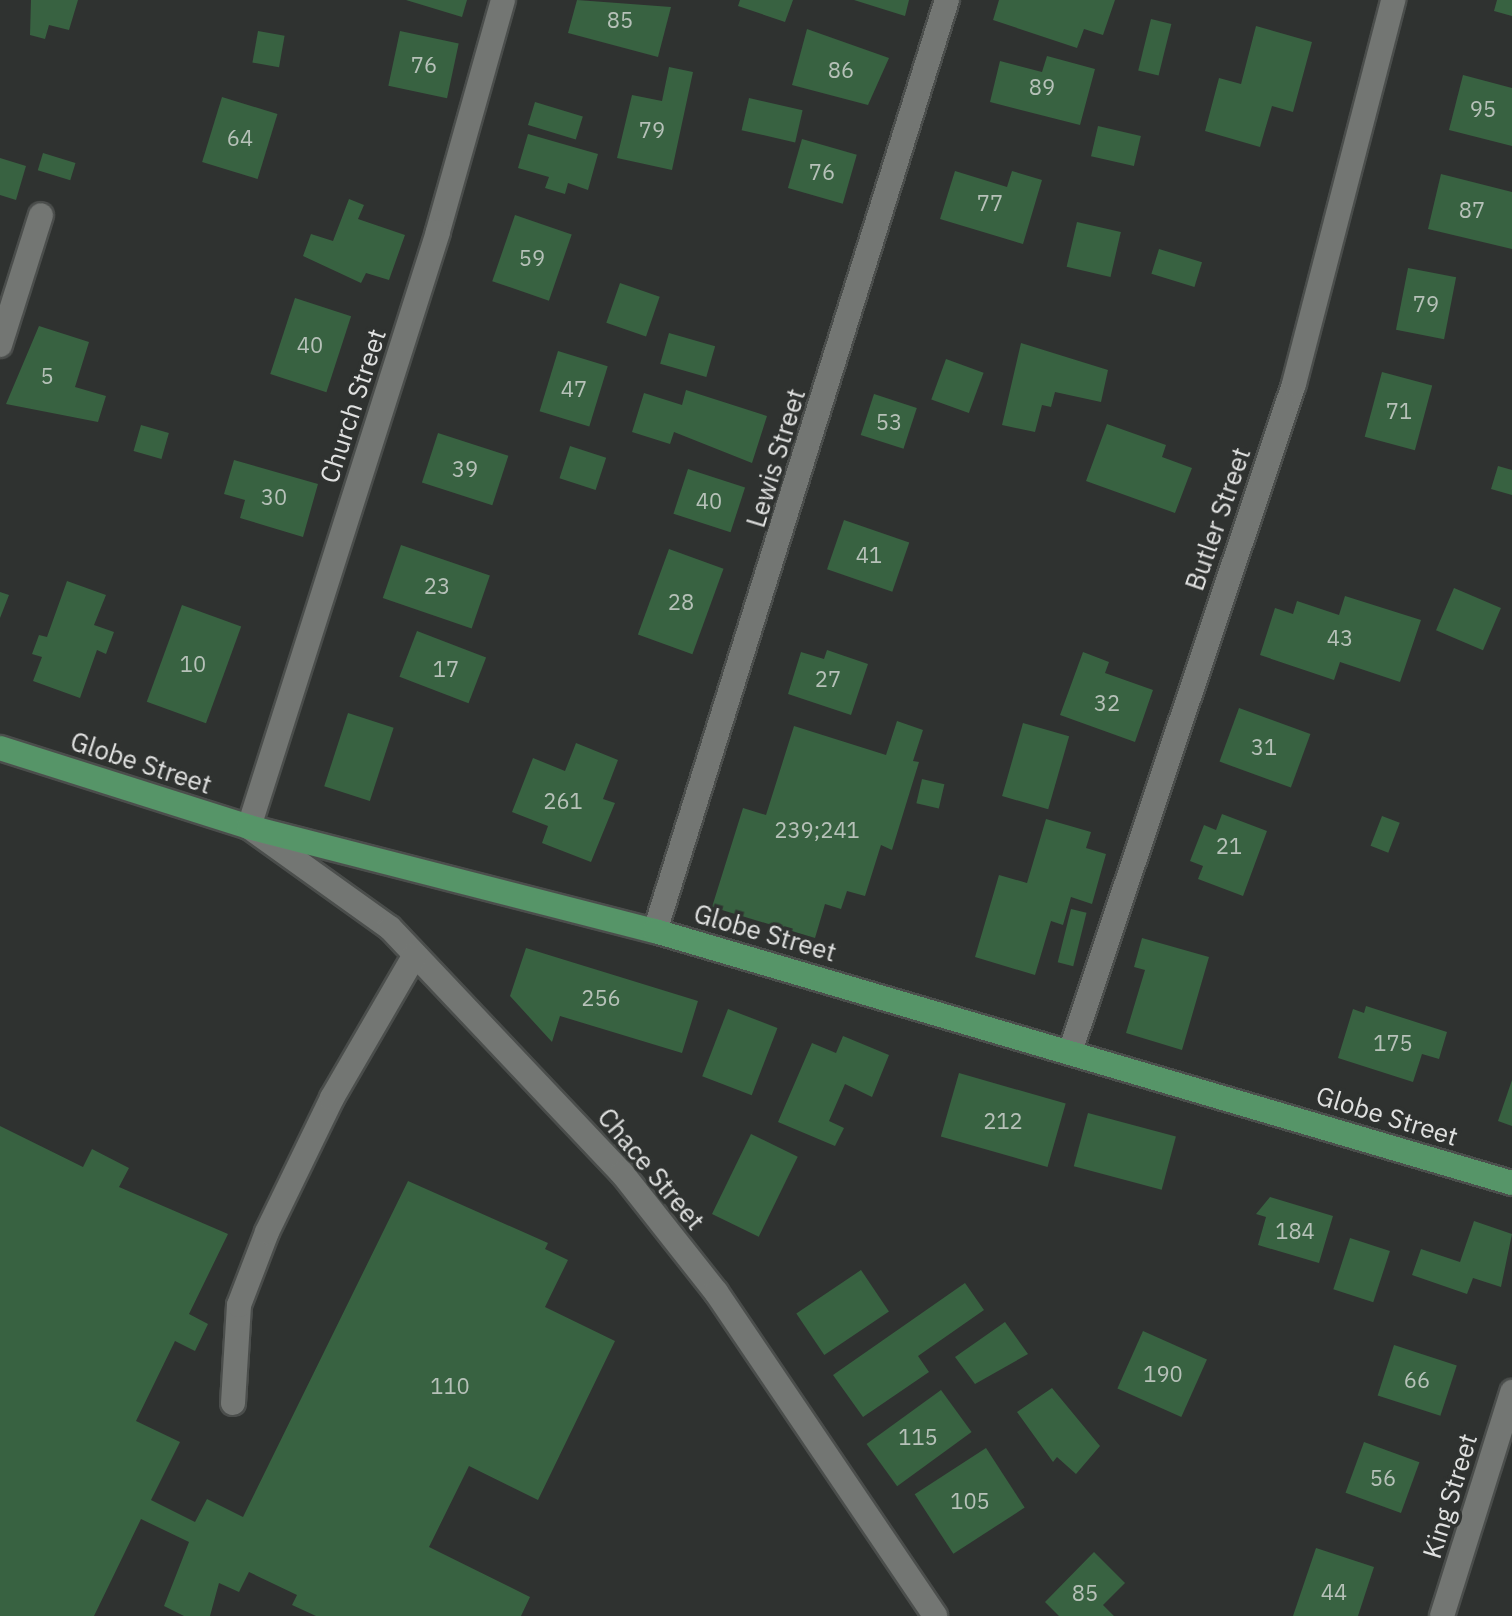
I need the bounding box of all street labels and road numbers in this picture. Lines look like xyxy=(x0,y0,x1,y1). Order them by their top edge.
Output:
street label: Church Street xyxy=(313,325,393,487)
street label: Lewis Street xyxy=(740,385,812,531)
street label: Butler Street xyxy=(1179,443,1257,595)
street label: Globe Street xyxy=(67,726,215,800)
street label: Globe Street xyxy=(690,898,840,968)
street label: Globe Street xyxy=(1312,1080,1462,1152)
street label: Chace Street xyxy=(591,1102,711,1236)
street label: King Street xyxy=(1416,1430,1484,1562)

